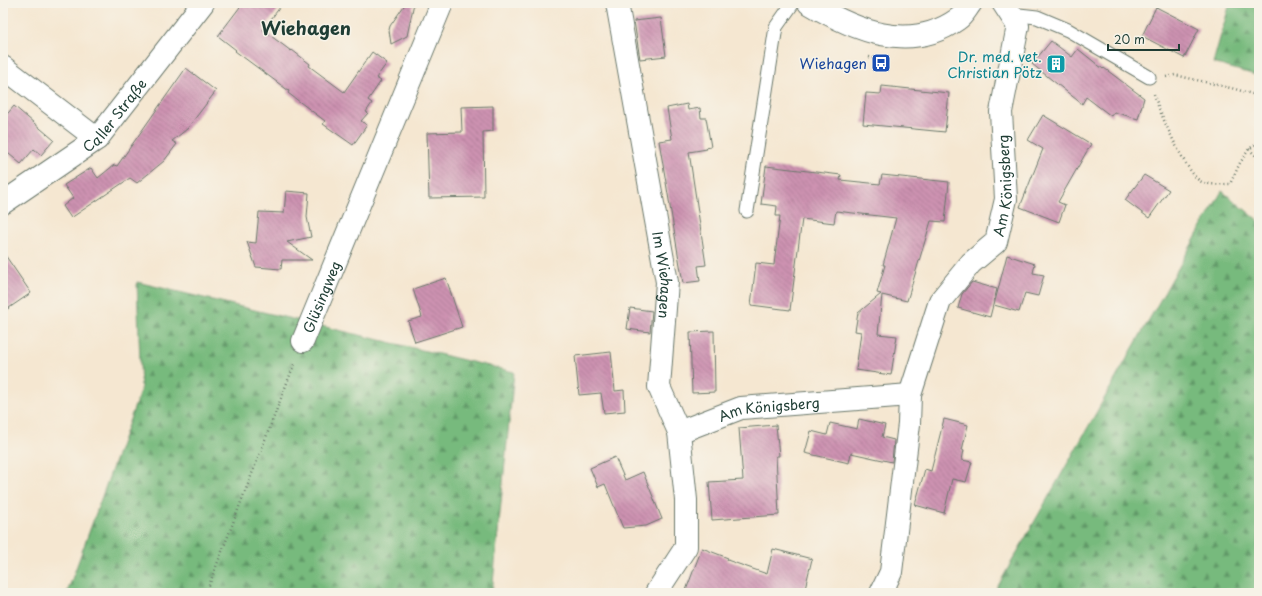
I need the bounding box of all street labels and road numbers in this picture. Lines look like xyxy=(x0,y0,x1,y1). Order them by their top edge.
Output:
street label: Caller Straße xyxy=(78,74,151,157)
street label: Am Königsberg xyxy=(987,134,1017,239)
street label: Im Wiehagen xyxy=(648,229,678,319)
street label: Glüsingweg xyxy=(297,257,345,336)
street label: Am Königsberg xyxy=(715,391,820,426)

